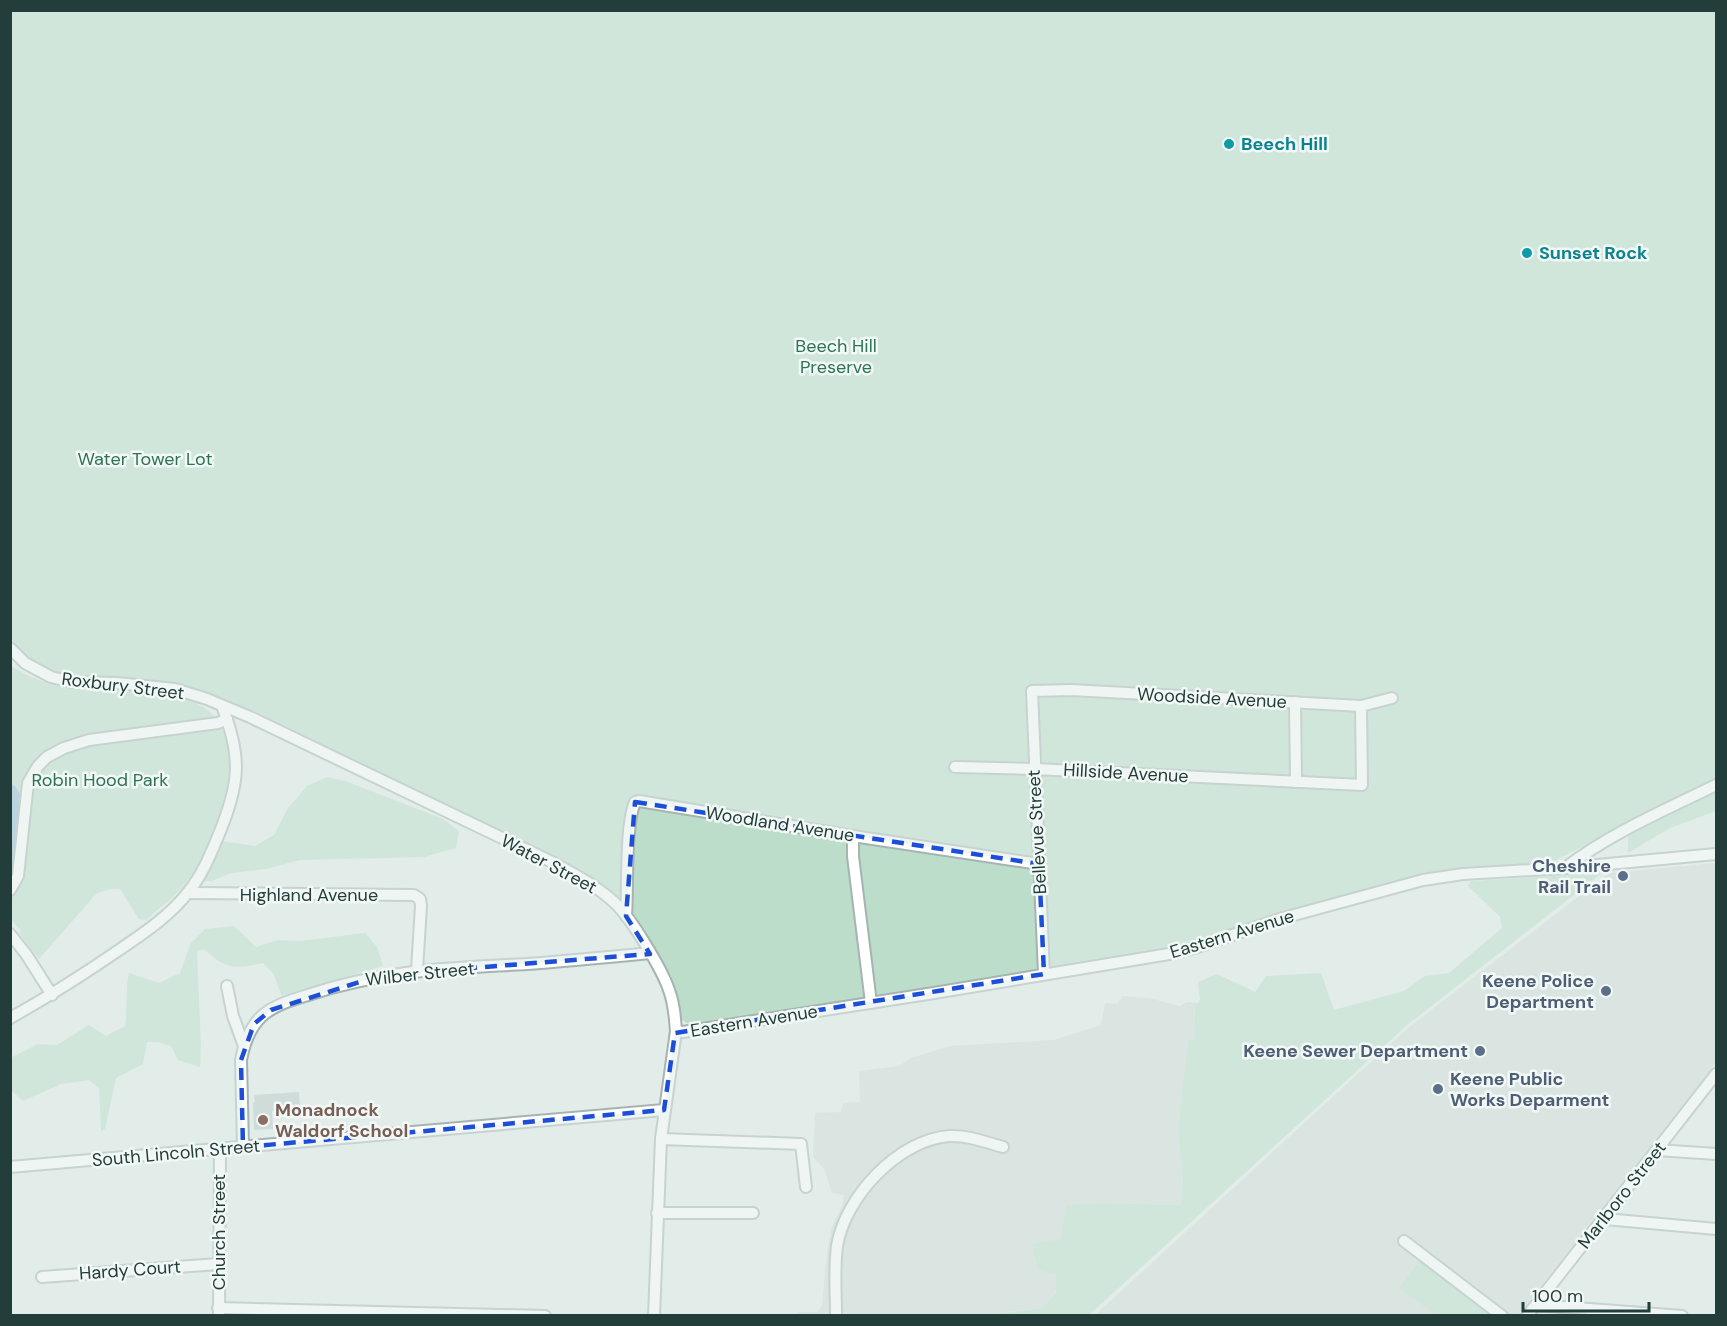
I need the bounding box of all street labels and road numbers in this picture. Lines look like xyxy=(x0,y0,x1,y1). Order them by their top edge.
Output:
street label: Roxbury Street xyxy=(60,667,186,705)
street label: Woodside Avenue xyxy=(1136,682,1288,714)
street label: Hillside Avenue xyxy=(1063,758,1189,788)
street label: Bellevue Street xyxy=(1022,769,1052,895)
street label: Woodland Avenue xyxy=(704,800,856,848)
street label: Water Street xyxy=(497,829,601,899)
street label: Highland Avenue xyxy=(240,883,378,907)
street label: Eastern Avenue xyxy=(1167,904,1297,964)
street label: Wilber Street xyxy=(364,956,476,992)
street label: Eastern Avenue xyxy=(689,999,819,1043)
street label: South Lincoln Street xyxy=(91,1134,261,1172)
street label: Marlboro Street xyxy=(1572,1136,1672,1254)
street label: Church Street xyxy=(207,1174,231,1290)
street label: Hardy Court xyxy=(78,1254,182,1286)

